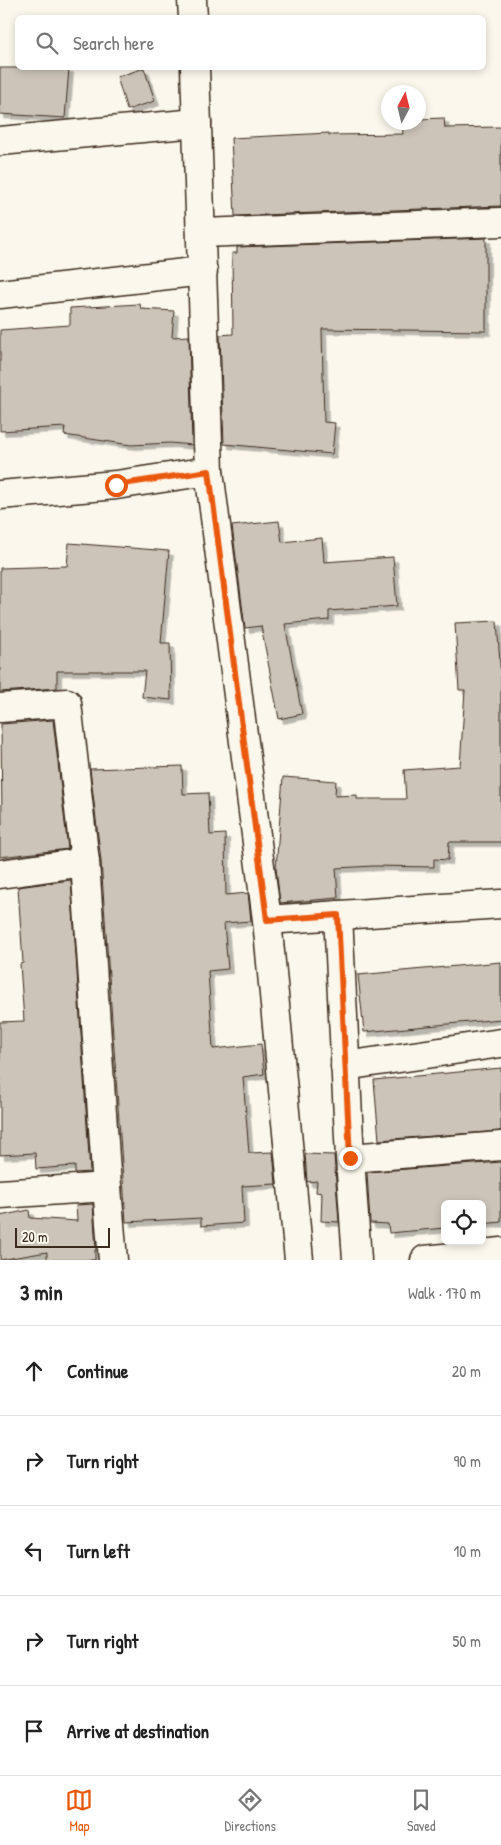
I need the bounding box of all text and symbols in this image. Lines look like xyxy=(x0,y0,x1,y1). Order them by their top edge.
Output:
search box xyxy=(15,15,486,70)
icon: search xyxy=(33,29,61,57)
text: Search here xyxy=(73,30,154,56)
north arrow xyxy=(381,85,426,130)
route start xyxy=(105,474,128,497)
route end xyxy=(339,1147,362,1170)
map controls xyxy=(441,1200,486,1245)
button: locate xyxy=(441,1200,486,1245)
scale bar xyxy=(15,1225,110,1248)
text: 20 m xyxy=(22,1227,48,1246)
text: 3 min xyxy=(20,1278,63,1307)
text: Walk · 170 m xyxy=(408,1282,481,1304)
icon: ahead xyxy=(20,1357,48,1385)
text: Continue xyxy=(67,1358,128,1384)
text: 20 m xyxy=(452,1360,481,1382)
icon: right xyxy=(20,1447,48,1475)
text: Turn right xyxy=(67,1448,138,1474)
text: 90 m xyxy=(453,1450,481,1472)
icon: left xyxy=(20,1537,48,1565)
text: Turn left xyxy=(67,1538,130,1564)
text: 10 m xyxy=(453,1540,481,1562)
icon: right xyxy=(20,1627,48,1655)
text: Turn right xyxy=(67,1628,138,1654)
text: 50 m xyxy=(453,1630,481,1652)
icon: arrive xyxy=(20,1717,48,1745)
text: Arrive at destination xyxy=(67,1718,209,1744)
tab: Map xyxy=(65,1786,93,1835)
tab: Directions xyxy=(224,1786,276,1835)
tab: Saved xyxy=(407,1786,436,1835)

